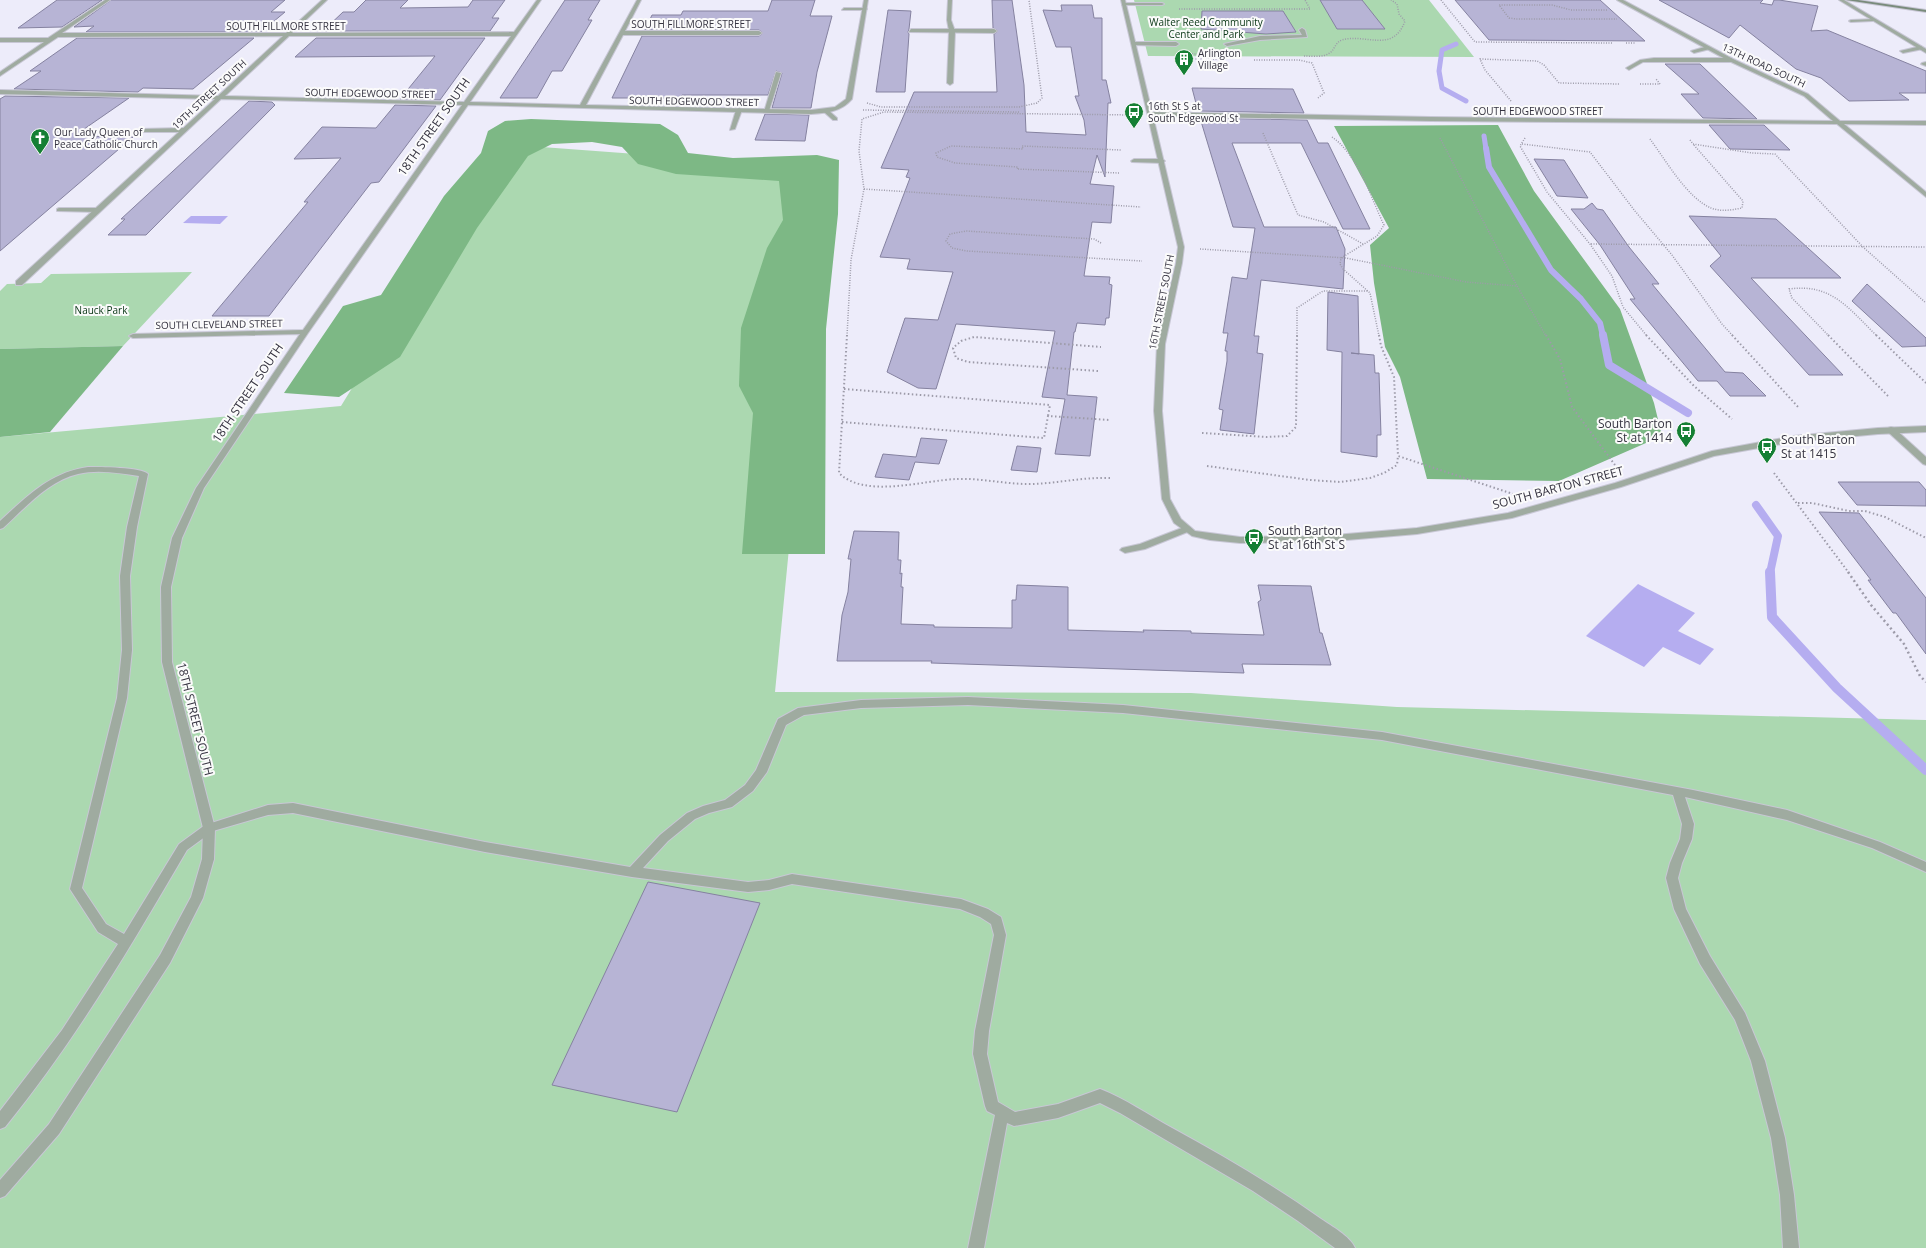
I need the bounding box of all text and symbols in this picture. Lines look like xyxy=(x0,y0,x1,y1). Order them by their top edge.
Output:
park label: Walter Reed Community Center and Park xyxy=(1149,15,1264,41)
street label: SOUTH FILLMORE STREET xyxy=(631,17,751,31)
street label: SOUTH FILLMORE STREET xyxy=(226,19,346,33)
street label: 13TH ROAD SOUTH xyxy=(1720,40,1808,90)
place label: Arlington Village xyxy=(1198,46,1241,72)
building icon: Arlington Village xyxy=(1173,48,1195,76)
street label: 19TH STREET SOUTH xyxy=(169,56,249,132)
street label: 18TH STREET SOUTH xyxy=(393,74,474,179)
street label: SOUTH EDGEWOOD STREET xyxy=(305,85,436,101)
street label: SOUTH EDGEWOOD STREET xyxy=(629,93,760,109)
place label: 16th St S at South Edgewood St xyxy=(1148,99,1239,125)
bus stop icon: 16th St S at South Edgewood St xyxy=(1123,101,1145,129)
street label: SOUTH EDGEWOOD STREET xyxy=(1473,104,1604,118)
place label: Our Lady Queen of Peace Catholic Church xyxy=(54,125,158,151)
church icon: Our Lady Queen of Peace Catholic Church xyxy=(29,127,51,155)
street label: 16TH STREET SOUTH xyxy=(1145,253,1177,351)
park label: Nauck Park xyxy=(75,303,128,317)
street label: SOUTH CLEVELAND STREET xyxy=(155,316,283,332)
street label: 18TH STREET SOUTH xyxy=(208,340,287,446)
place label: South Barton St at 1414 xyxy=(1598,415,1672,446)
bus stop icon: South Barton St at 1414 xyxy=(1675,420,1697,448)
place label: South Barton St at 1415 xyxy=(1781,431,1855,462)
bus stop icon: South Barton St at 1415 xyxy=(1756,436,1778,464)
street label: SOUTH BARTON STREET xyxy=(1491,462,1625,513)
place label: South Barton St at 16th St S xyxy=(1268,522,1345,553)
bus stop icon: South Barton St at 16th St S xyxy=(1243,527,1265,555)
street label: 18TH STREET SOUTH xyxy=(173,661,218,777)

